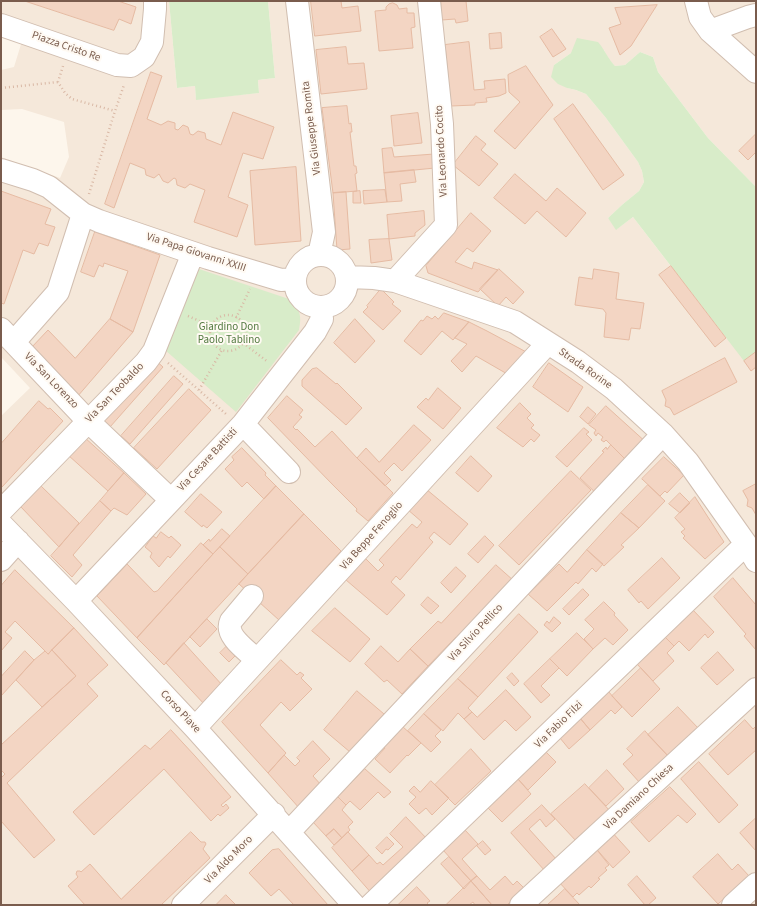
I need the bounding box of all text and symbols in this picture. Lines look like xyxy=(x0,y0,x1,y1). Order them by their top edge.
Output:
street label: Piazza Cristo Re xyxy=(30,29,102,65)
street label: Via Giuseppe Romita xyxy=(300,80,324,176)
street label: Via Leonardo Cocito xyxy=(433,105,451,197)
street label: Via Papa Giovanni XXIII xyxy=(145,231,247,275)
park label: Giardino Don Paolo Tablino xyxy=(198,321,260,347)
street label: Strada Rorine xyxy=(556,346,614,392)
street label: Via San Lorenzo xyxy=(21,350,81,412)
street label: Via San Teobaldo xyxy=(83,360,147,426)
street label: Via Cesare Battisti xyxy=(175,426,241,494)
street label: Via Beppe Fenoglio xyxy=(338,499,406,573)
street label: Via Silvio Pellico xyxy=(446,601,506,665)
street label: Corso Piave xyxy=(157,688,203,736)
street label: Via Fabio Filzi xyxy=(532,699,586,751)
street label: Via Damiano Chiesa xyxy=(601,761,677,833)
street label: Via Aldo Moro xyxy=(202,833,256,887)

